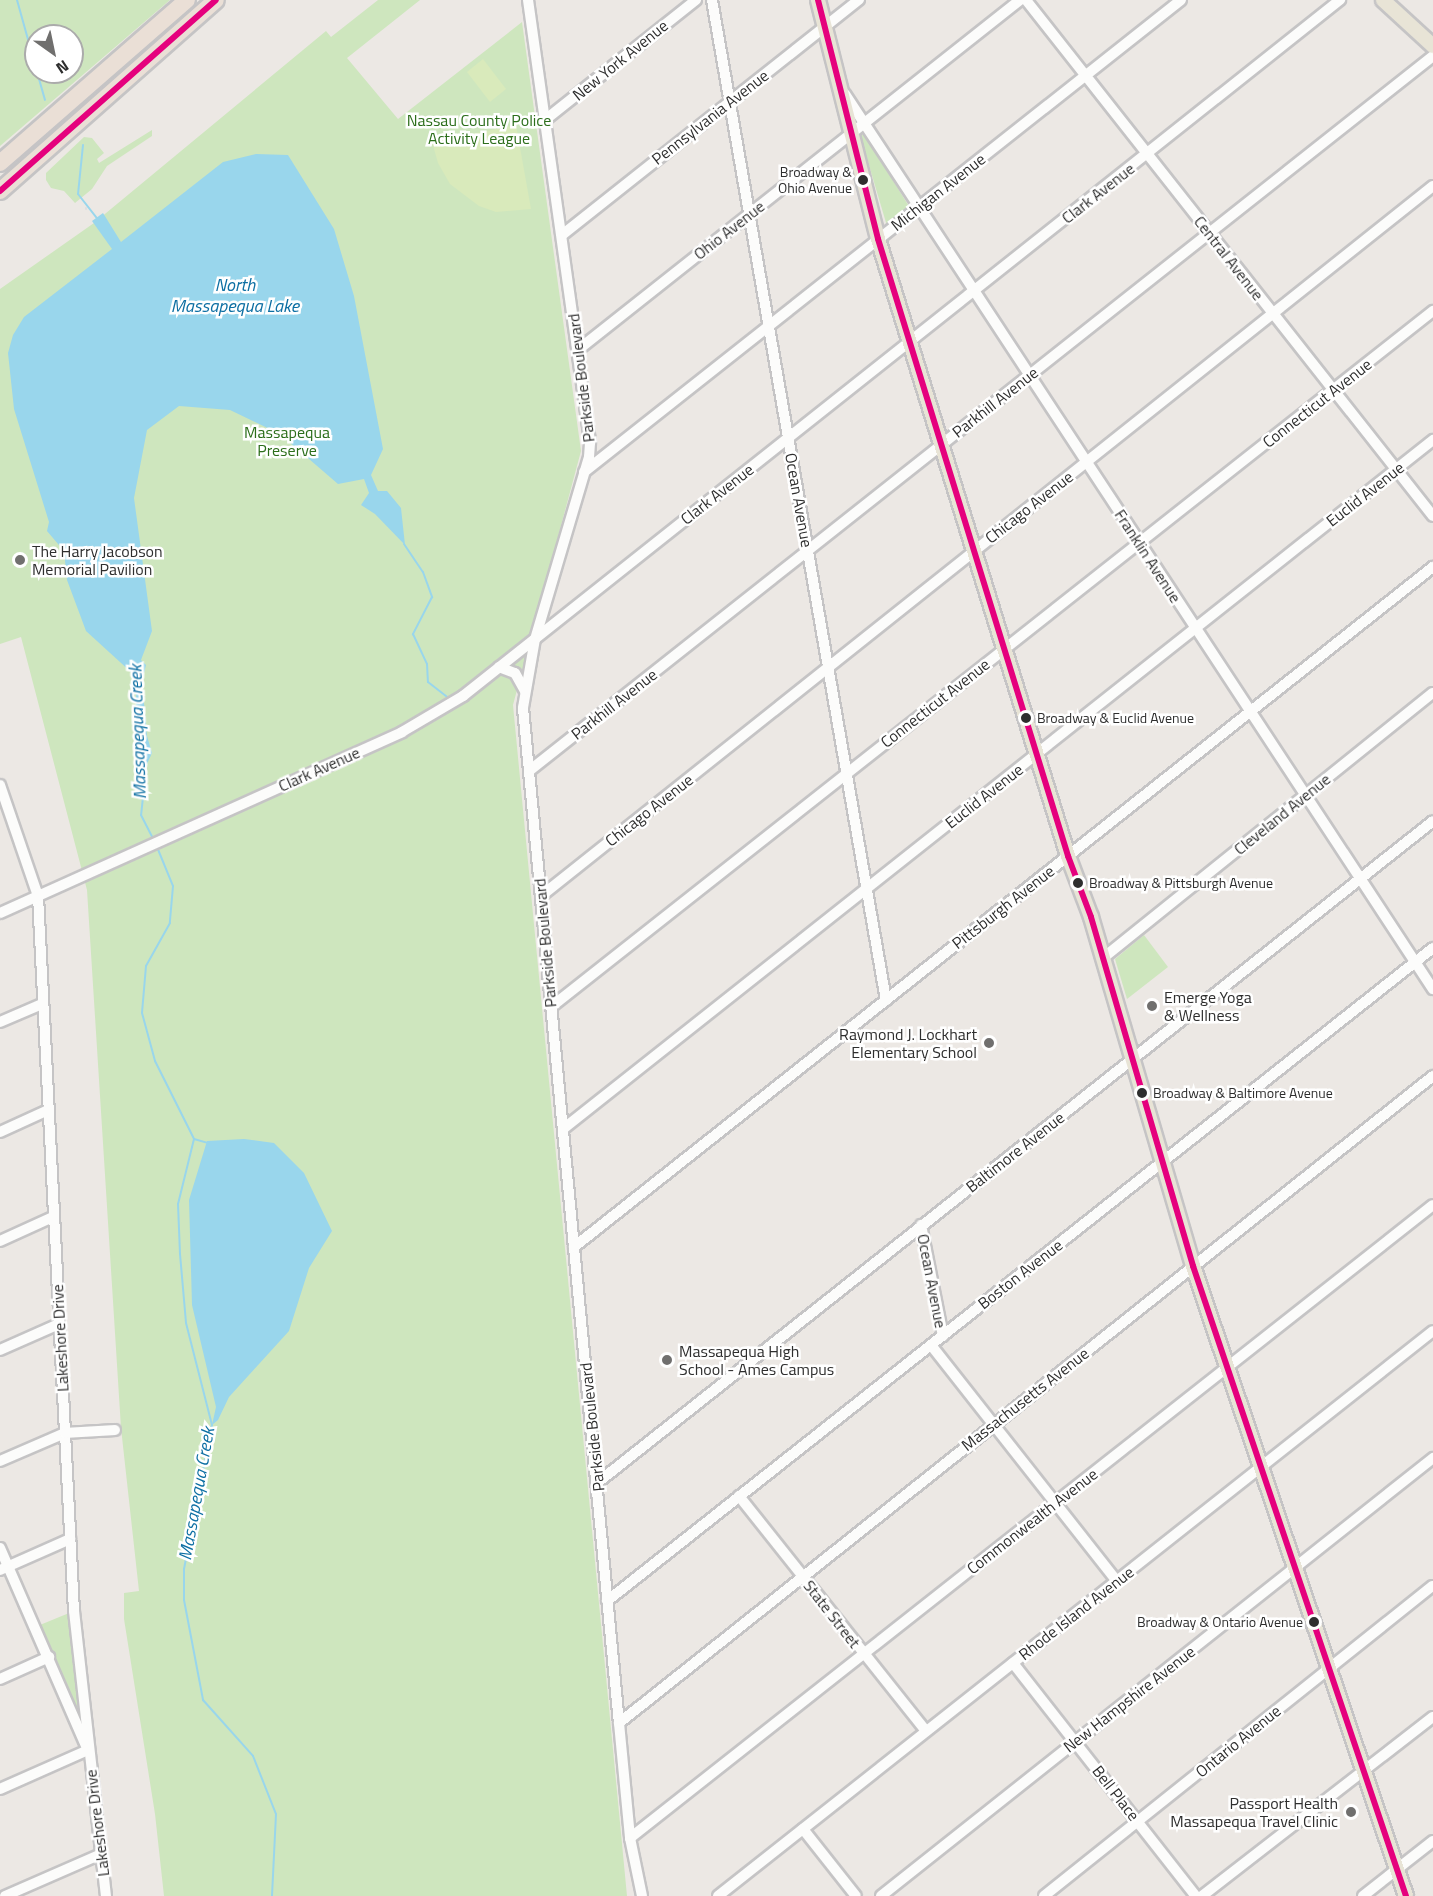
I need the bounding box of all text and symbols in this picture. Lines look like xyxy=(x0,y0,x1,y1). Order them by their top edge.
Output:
street label: New York Avenue xyxy=(568,16,672,104)
north arrow xyxy=(24,24,84,84)
text: N xyxy=(52,54,74,81)
street label: Pennsylvania Avenue xyxy=(648,66,772,168)
park label: Nassau County Police Activity League xyxy=(407,110,551,148)
street label: Michigan Avenue xyxy=(887,149,989,235)
street label: Clark Avenue xyxy=(1058,159,1138,227)
place label: Broadway & Ohio Avenue xyxy=(778,164,852,196)
marker: Broadway & Ohio Avenue xyxy=(857,174,869,186)
street label: Ohio Avenue xyxy=(690,196,768,264)
street label: Central Avenue xyxy=(1190,212,1268,304)
water label: North Massapequa Lake xyxy=(171,275,299,318)
street label: Parkside Boulevard xyxy=(564,313,598,443)
street label: Connecticut Avenue xyxy=(1259,354,1375,452)
street label: Parkhill Avenue xyxy=(948,363,1042,441)
park label: Massapequa Preserve xyxy=(244,422,330,460)
street label: Ocean Avenue xyxy=(781,451,817,549)
street label: Euclid Avenue xyxy=(1322,458,1408,530)
street label: Clark Avenue xyxy=(677,460,757,528)
street label: Chicago Avenue xyxy=(981,467,1077,547)
street label: Franklin Avenue xyxy=(1111,506,1185,606)
place label: The Harry Jacobson Memorial Pavilion xyxy=(32,541,163,579)
marker: The Harry Jacobson Memorial Pavilion xyxy=(13,553,27,567)
street label: Connecticut Avenue xyxy=(877,654,993,752)
water label: Massapequa Creek xyxy=(125,664,151,800)
street label: Parkhill Avenue xyxy=(567,665,661,743)
place label: Broadway & Euclid Avenue xyxy=(1037,710,1194,726)
marker: Broadway & Euclid Avenue xyxy=(1020,712,1032,724)
street label: Clark Avenue xyxy=(275,742,363,796)
street label: Euclid Avenue xyxy=(941,760,1027,832)
street label: Cleveland Avenue xyxy=(1230,769,1334,859)
street label: Chicago Avenue xyxy=(601,770,697,850)
street label: Pittsburgh Avenue xyxy=(948,861,1058,953)
place label: Broadway & Pittsburgh Avenue xyxy=(1089,875,1273,891)
marker: Broadway & Pittsburgh Avenue xyxy=(1072,877,1084,889)
street label: Parkside Boulevard xyxy=(530,878,560,1008)
place label: Emerge Yoga & Wellness xyxy=(1164,987,1252,1025)
marker: Emerge Yoga & Wellness xyxy=(1145,999,1159,1013)
place label: Raymond J. Lockhart Elementary School xyxy=(839,1024,977,1062)
marker: Raymond J. Lockhart Elementary School xyxy=(982,1036,996,1050)
place label: Broadway & Baltimore Avenue xyxy=(1153,1085,1333,1101)
marker: Broadway & Baltimore Avenue xyxy=(1136,1087,1148,1099)
street label: Baltimore Avenue xyxy=(962,1108,1068,1196)
street label: Ocean Avenue xyxy=(913,1232,951,1330)
street label: Boston Avenue xyxy=(974,1235,1066,1313)
street label: Lakeshore Drive xyxy=(48,1284,72,1392)
place label: Massapequa High School - Ames Campus xyxy=(679,1341,834,1379)
street label: Massachusetts Avenue xyxy=(958,1343,1092,1455)
marker: Massapequa High School - Ames Campus xyxy=(660,1353,674,1367)
street label: Parkside Boulevard xyxy=(576,1362,608,1492)
water label: Massapequa Creek xyxy=(175,1426,219,1562)
street label: Commonwealth Avenue xyxy=(963,1464,1101,1578)
street label: Rhode Island Avenue xyxy=(1015,1562,1137,1664)
street label: State Street xyxy=(800,1576,864,1652)
place label: Broadway & Ontario Avenue xyxy=(1137,1614,1303,1630)
marker: Broadway & Ontario Avenue xyxy=(1308,1616,1320,1628)
street label: New Hampshire Avenue xyxy=(1059,1642,1199,1756)
street label: Ontario Avenue xyxy=(1192,1701,1284,1781)
street label: Bell Place xyxy=(1088,1761,1144,1825)
street label: Lakeshore Drive xyxy=(81,1768,113,1878)
place label: Passport Health Massapequa Travel Clinic xyxy=(1170,1793,1338,1831)
marker: Passport Health Massapequa Travel Clinic xyxy=(1342,1803,1360,1821)

